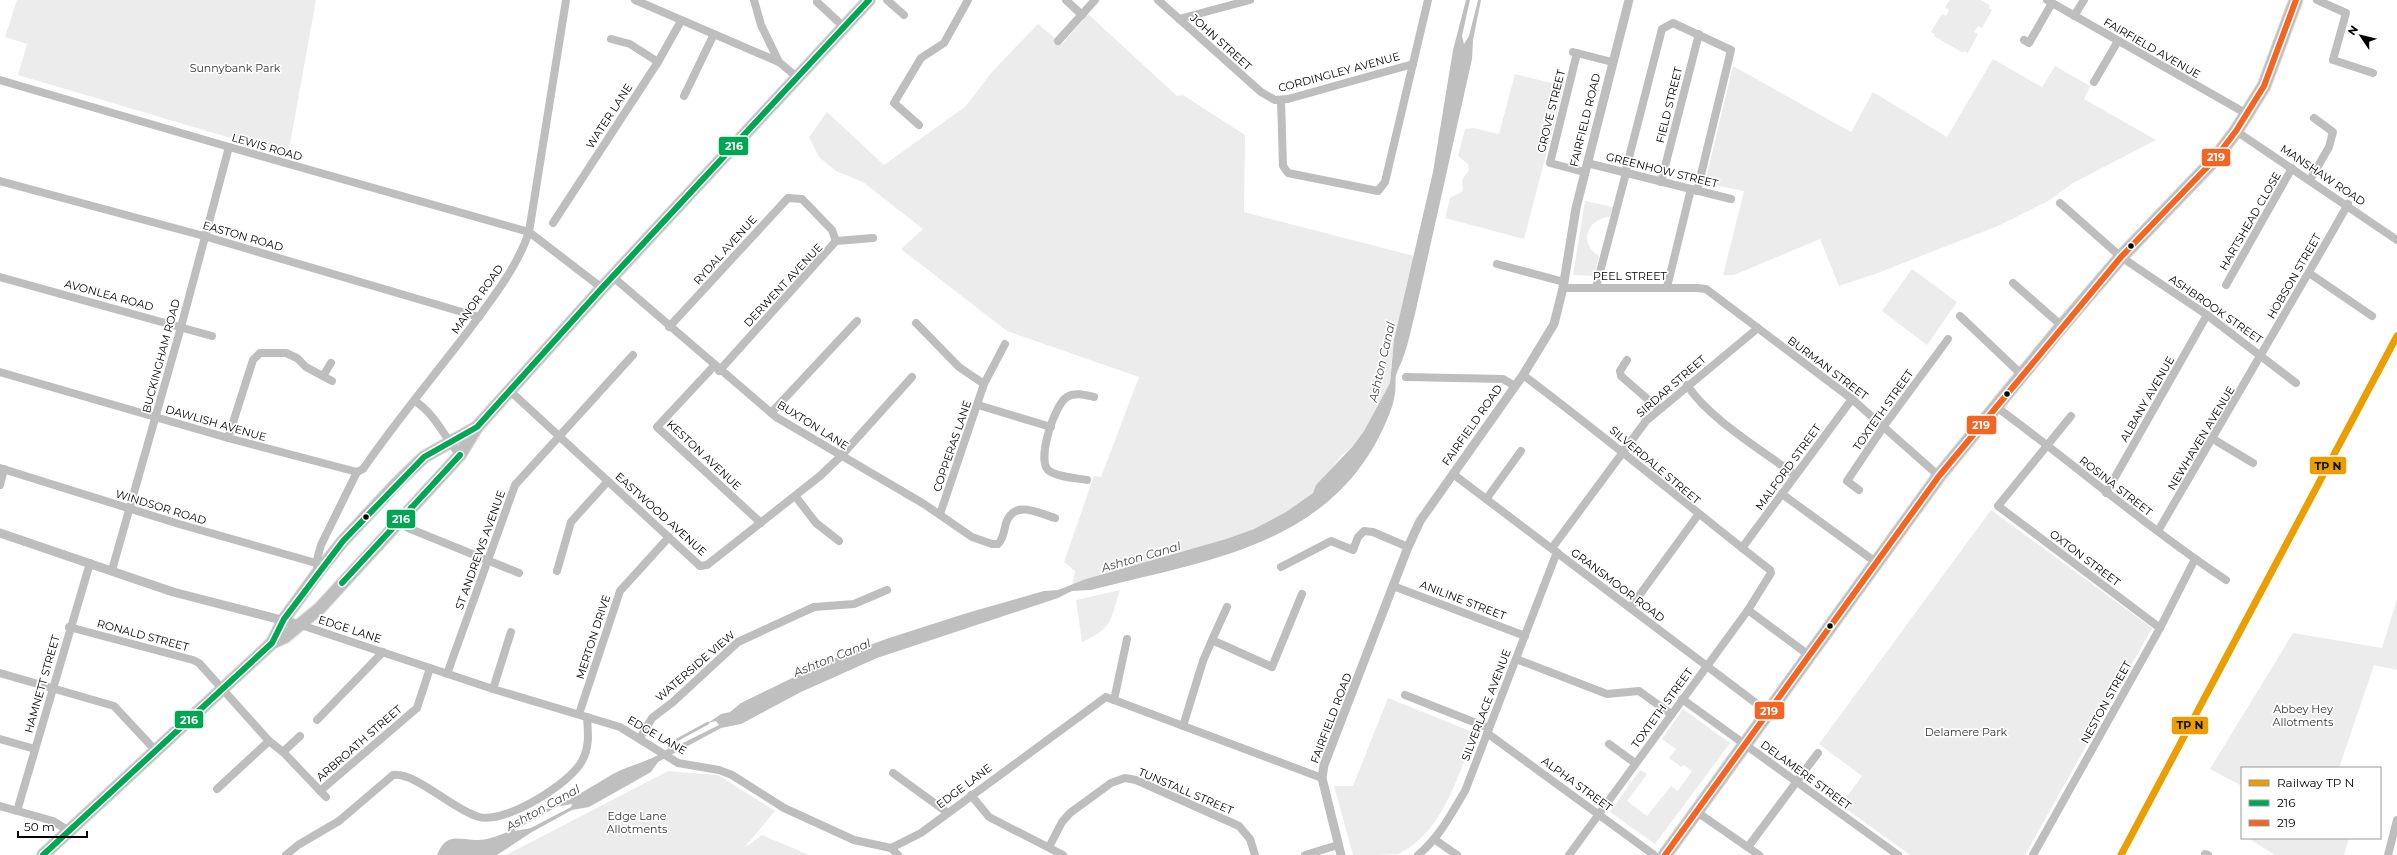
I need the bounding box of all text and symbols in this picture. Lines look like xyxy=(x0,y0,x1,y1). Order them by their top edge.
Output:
street label: JOHN STREET xyxy=(1187,10,1255,74)
street label: FAIRFIELD AVENUE xyxy=(2101,15,2203,81)
north arrow xyxy=(2341,16,2381,56)
text: N xyxy=(2345,23,2361,38)
street label: CORDINGLEY AVENUE xyxy=(1277,49,1401,95)
park label: Sunnybank Park xyxy=(190,61,281,75)
street label: FIELD STREET xyxy=(1653,65,1685,145)
street label: GROVE STREET xyxy=(1534,67,1568,154)
street label: FAIRFIELD ROAD xyxy=(1567,72,1603,168)
street label: WATER LANE xyxy=(583,81,635,151)
street label: LEWIS ROAD xyxy=(230,130,304,164)
line badge: 216 xyxy=(718,136,749,156)
text: 216 xyxy=(725,139,743,153)
street label: MANSHAW ROAD xyxy=(2278,141,2368,209)
line badge: 219 xyxy=(2201,148,2231,167)
street label: GREENHOW STREET xyxy=(1604,149,1720,191)
text: 219 xyxy=(2207,150,2225,164)
street label: HARTSHEAD CLOSE xyxy=(2216,169,2284,273)
street label: RYDAL AVENUE xyxy=(690,213,760,287)
street label: EASTON ROAD xyxy=(201,218,285,254)
street label: HOBSON STREET xyxy=(2264,230,2324,321)
street label: DERWENT AVENUE xyxy=(741,240,825,330)
unlabelled marker xyxy=(2126,241,2136,251)
street label: MANOR ROAD xyxy=(448,262,506,336)
street label: PEEL STREET xyxy=(1593,269,1668,283)
street label: ASHBROOK STREET xyxy=(2167,271,2266,347)
street label: AVONLEA ROAD xyxy=(63,276,155,314)
street label: BUCKINGHAM ROAD xyxy=(139,297,183,415)
water label: Ashton Canal xyxy=(1365,320,1398,404)
street label: BURMAN STREET xyxy=(1785,333,1872,403)
street label: SIRDAR STREET xyxy=(1633,352,1709,420)
street label: ALBANY AVENUE xyxy=(2117,354,2177,444)
street label: TOXTETH STREET xyxy=(1850,366,1917,453)
street label: FAIRFIELD ROAD xyxy=(1439,382,1505,468)
street label: NEWHAVEN AVENUE xyxy=(2164,383,2238,493)
unlabelled marker xyxy=(2002,389,2012,399)
street label: BUXTON LANE xyxy=(775,397,851,453)
street label: COPPERAS LANE xyxy=(930,398,974,494)
street label: DAWLISH AVENUE xyxy=(164,402,268,444)
line badge: 219 xyxy=(1966,415,1997,435)
street label: KESTON AVENUE xyxy=(664,417,744,493)
text: 219 xyxy=(1972,418,1990,432)
street label: MALFORD STREET xyxy=(1752,421,1824,513)
street label: SILVERDALE STREET xyxy=(1607,423,1704,508)
street label: ROSINA STREET xyxy=(2077,453,2156,519)
line badge: TP N xyxy=(2309,456,2347,475)
text: TP N xyxy=(2315,459,2341,473)
street label: EASTWOOD AVENUE xyxy=(612,469,710,559)
street label: WINDSOR ROAD xyxy=(114,487,208,527)
street label: ST ANDREWS AVENUE xyxy=(452,488,508,612)
line badge: 216 xyxy=(386,509,416,529)
unlabelled marker xyxy=(361,512,371,522)
text: 216 xyxy=(392,512,410,526)
street label: OXTON STREET xyxy=(2047,527,2124,590)
water label: Ashton Canal xyxy=(1098,538,1183,575)
street label: GRANSMOOR ROAD xyxy=(1568,545,1668,625)
street label: ANILINE STREET xyxy=(1418,577,1509,623)
street label: MERTON DRIVE xyxy=(573,593,613,681)
street label: EDGE LANE xyxy=(317,612,383,646)
street label: RONALD STREET xyxy=(96,616,191,654)
unlabelled marker xyxy=(1825,621,1835,631)
street label: WATERSIDE VIEW xyxy=(652,628,738,704)
street label: HAMNETT STREET xyxy=(21,633,63,735)
water label: Ashton Canal xyxy=(790,635,873,680)
street label: SILVERLACE AVENUE xyxy=(1458,647,1514,763)
street label: NESTON STREET xyxy=(2078,658,2135,746)
street label: TOXTETH STREET xyxy=(1628,665,1696,751)
street label: FAIRFIELD ROAD xyxy=(1307,671,1355,765)
line badge: 219 xyxy=(1754,701,1785,720)
street label: ARBROATH STREET xyxy=(313,702,405,784)
park label: Abbey Hey Allotments xyxy=(2273,702,2334,729)
text: 219 xyxy=(1760,704,1778,718)
line badge: 216 xyxy=(174,710,204,729)
street label: EDGE LANE xyxy=(625,712,689,758)
text: 216 xyxy=(180,713,198,727)
line badge: TP N xyxy=(2171,716,2209,735)
text: TP N xyxy=(2177,718,2203,732)
park label: Delamere Park xyxy=(1925,725,2008,739)
street label: DELAMERE STREET xyxy=(1758,737,1855,813)
street label: ALPHA STREET xyxy=(1539,754,1616,815)
street label: EDGE LANE xyxy=(933,761,995,811)
street label: TUNSTALL STREET xyxy=(1136,765,1236,818)
legend xyxy=(2241,767,2381,839)
text: Railway TP N xyxy=(2277,775,2354,790)
water label: Ashton Canal xyxy=(502,781,583,834)
text: 216 xyxy=(2277,795,2295,810)
park label: Edge Lane Allotments xyxy=(607,809,668,836)
scale bar xyxy=(18,813,87,839)
text: 219 xyxy=(2277,815,2295,830)
text: 50 m xyxy=(24,819,55,834)

